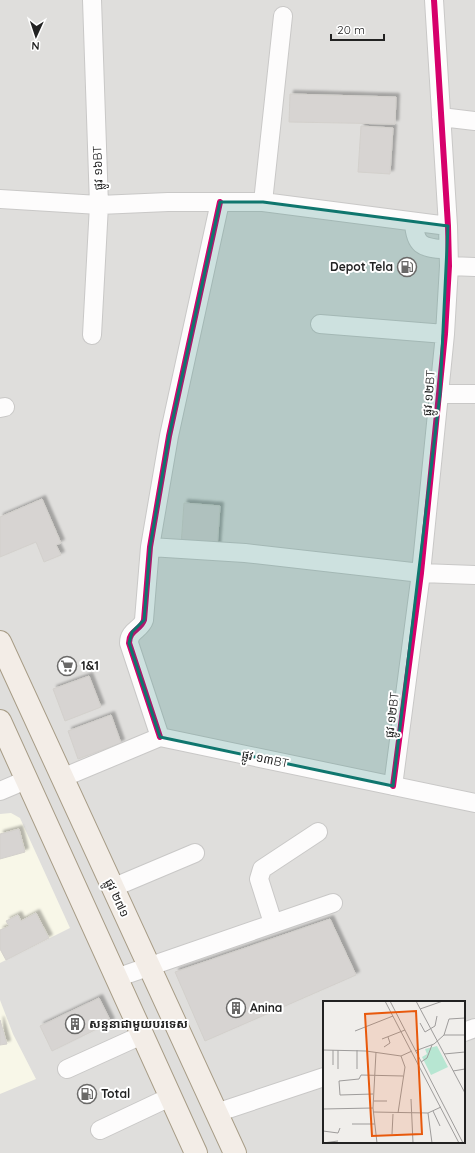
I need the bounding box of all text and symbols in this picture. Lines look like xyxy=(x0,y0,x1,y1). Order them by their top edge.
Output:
north arrow xyxy=(16,16,56,56)
scale bar xyxy=(331,16,384,42)
text: 20 m xyxy=(337,22,365,37)
text: N xyxy=(31,39,40,53)
street label: ផ្លូវ ១៦BT xyxy=(89,145,109,191)
fuel station icon: Depot Tela xyxy=(396,256,418,278)
place label: Depot Tela xyxy=(330,259,393,274)
street label: ផ្លូវ ១២BT xyxy=(419,369,442,417)
supermarket icon: 1&1 xyxy=(56,655,78,677)
place label: 1&1 xyxy=(81,658,99,673)
street label: ផ្លូវ ១២BT xyxy=(381,691,405,739)
street label: ផ្លូវ ១៣BT xyxy=(240,746,290,774)
street label: ផ្លូវ ២៧១ xyxy=(99,876,133,921)
building icon: Anina xyxy=(225,997,247,1019)
place label: Anina xyxy=(250,1000,282,1015)
inset map xyxy=(323,1001,465,1143)
building icon: សន្ទនាជាមួយបរទេស xyxy=(64,1013,86,1035)
place label: សន្ទនាជាមួយបរទេស xyxy=(89,1016,188,1031)
fuel station icon: Total xyxy=(76,1083,98,1105)
place label: Total xyxy=(101,1086,130,1101)

